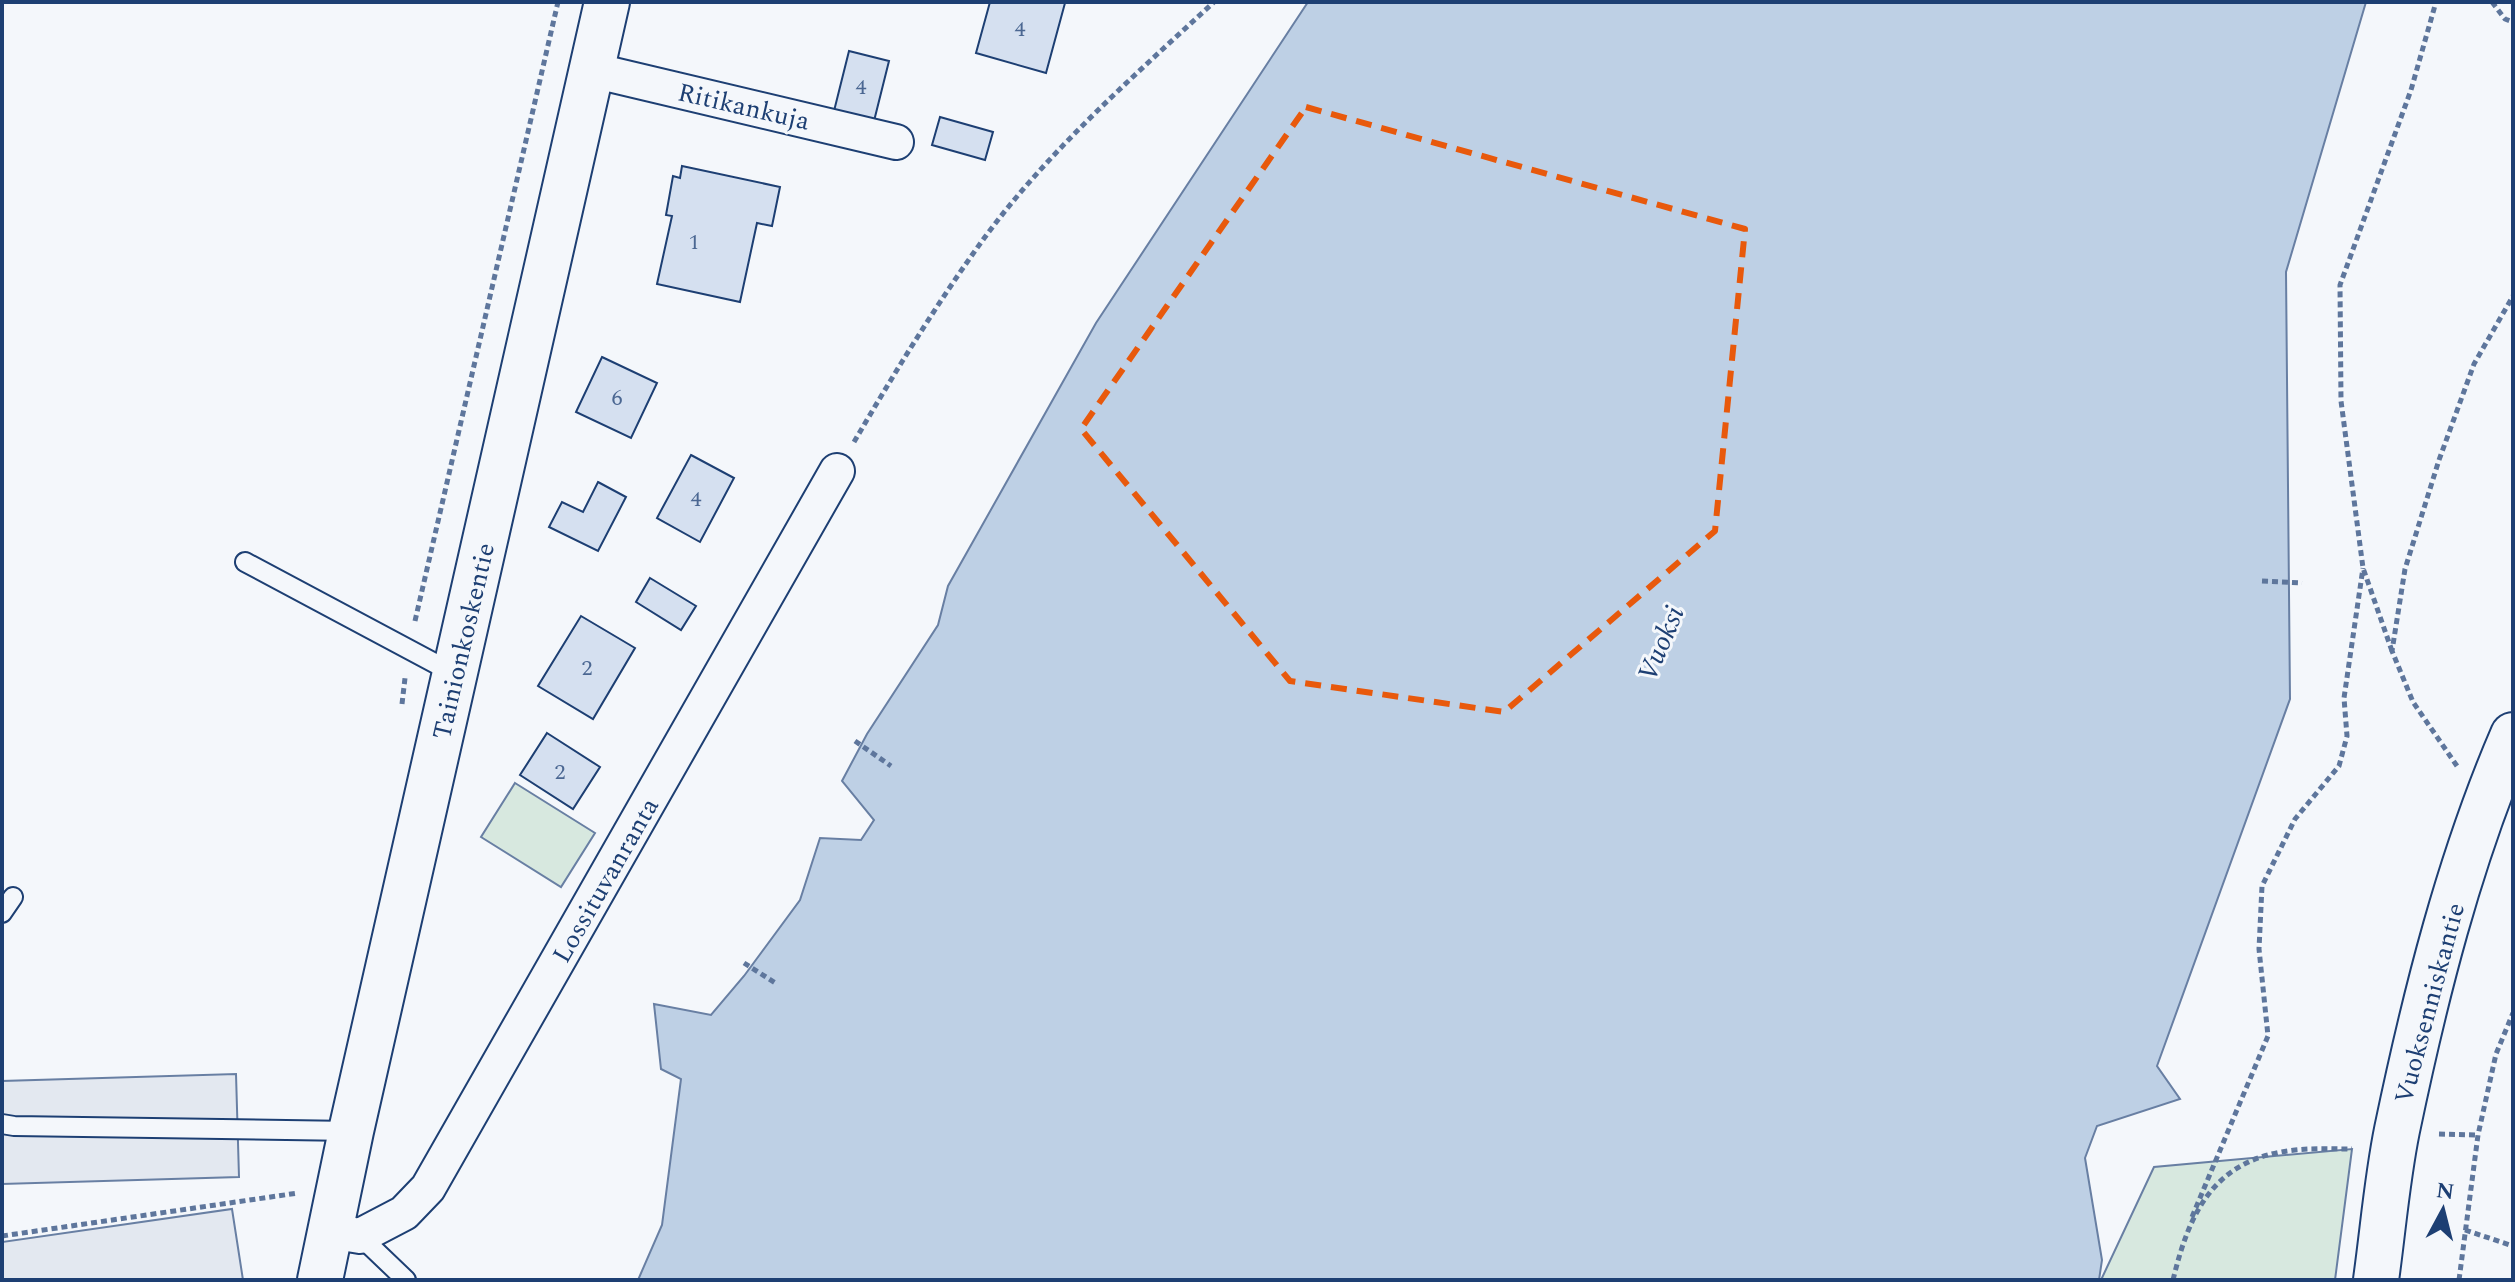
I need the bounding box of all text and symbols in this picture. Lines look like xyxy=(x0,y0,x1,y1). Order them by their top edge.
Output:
house number: 4 xyxy=(1014,13,1026,46)
house number: 4 xyxy=(855,71,867,104)
street label: Ritikankuja xyxy=(674,72,814,142)
house number: 1 xyxy=(688,226,700,259)
house number: 6 xyxy=(611,382,623,415)
house number: 4 xyxy=(690,483,702,516)
street label: Tainionkoskentie xyxy=(422,539,506,743)
water label: Vuoksi xyxy=(1626,599,1696,688)
house number: 2 xyxy=(581,652,593,685)
house number: 2 xyxy=(554,756,566,789)
street label: Lossituvanranta xyxy=(542,790,670,971)
street label: Vuoksenniskantie xyxy=(2384,898,2476,1108)
north arrow xyxy=(2403,1170,2483,1250)
text: N xyxy=(2434,1174,2456,1209)

